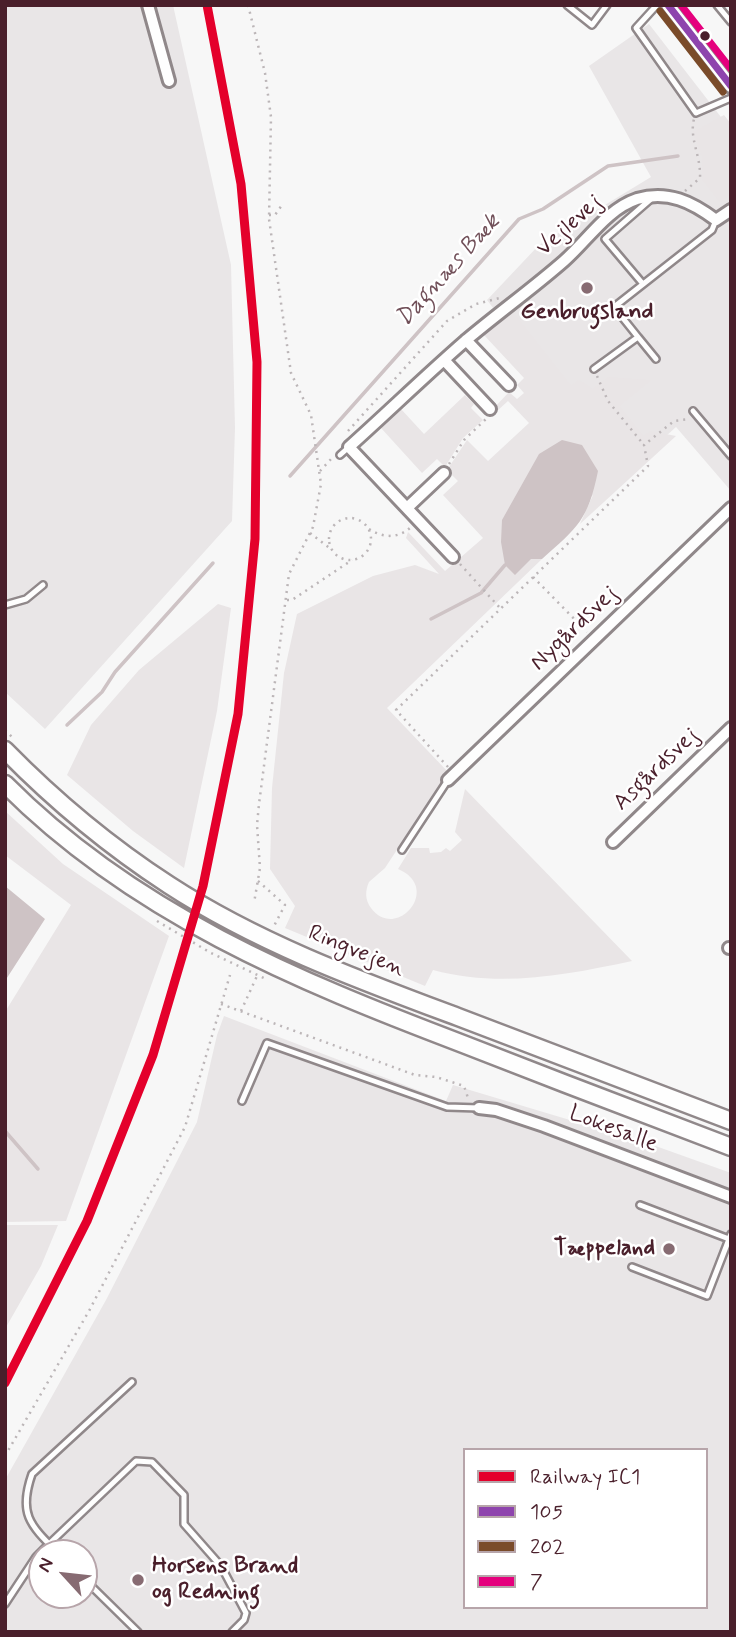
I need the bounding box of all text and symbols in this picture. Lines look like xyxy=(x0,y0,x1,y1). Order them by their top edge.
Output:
unlabelled marker xyxy=(698,29,712,43)
street label: Vejlevej xyxy=(531,189,609,263)
water label: Dagnæs Bæk xyxy=(391,209,507,333)
marker: Genbrugsland xyxy=(579,280,595,296)
place label: Genbrugsland xyxy=(520,299,654,327)
street label: Nygårdsvej xyxy=(525,580,625,678)
street label: Asgårdsvej xyxy=(609,723,705,817)
street label: Ringvejen xyxy=(304,920,408,984)
street label: Lokesalle xyxy=(565,1100,661,1160)
place label: Tæppeland xyxy=(554,1235,655,1263)
marker: Tæppeland xyxy=(661,1241,677,1257)
legend xyxy=(463,1448,708,1609)
text: Railway IC1 xyxy=(530,1463,641,1491)
text: 105 xyxy=(530,1498,563,1526)
text: 202 xyxy=(530,1533,565,1561)
north arrow xyxy=(28,1539,98,1609)
place label: Horsens Brand og Redning xyxy=(152,1553,298,1607)
text: N xyxy=(32,1554,60,1576)
text: 7 xyxy=(530,1568,543,1596)
marker: Horsens Brand og Redning xyxy=(130,1572,146,1588)

